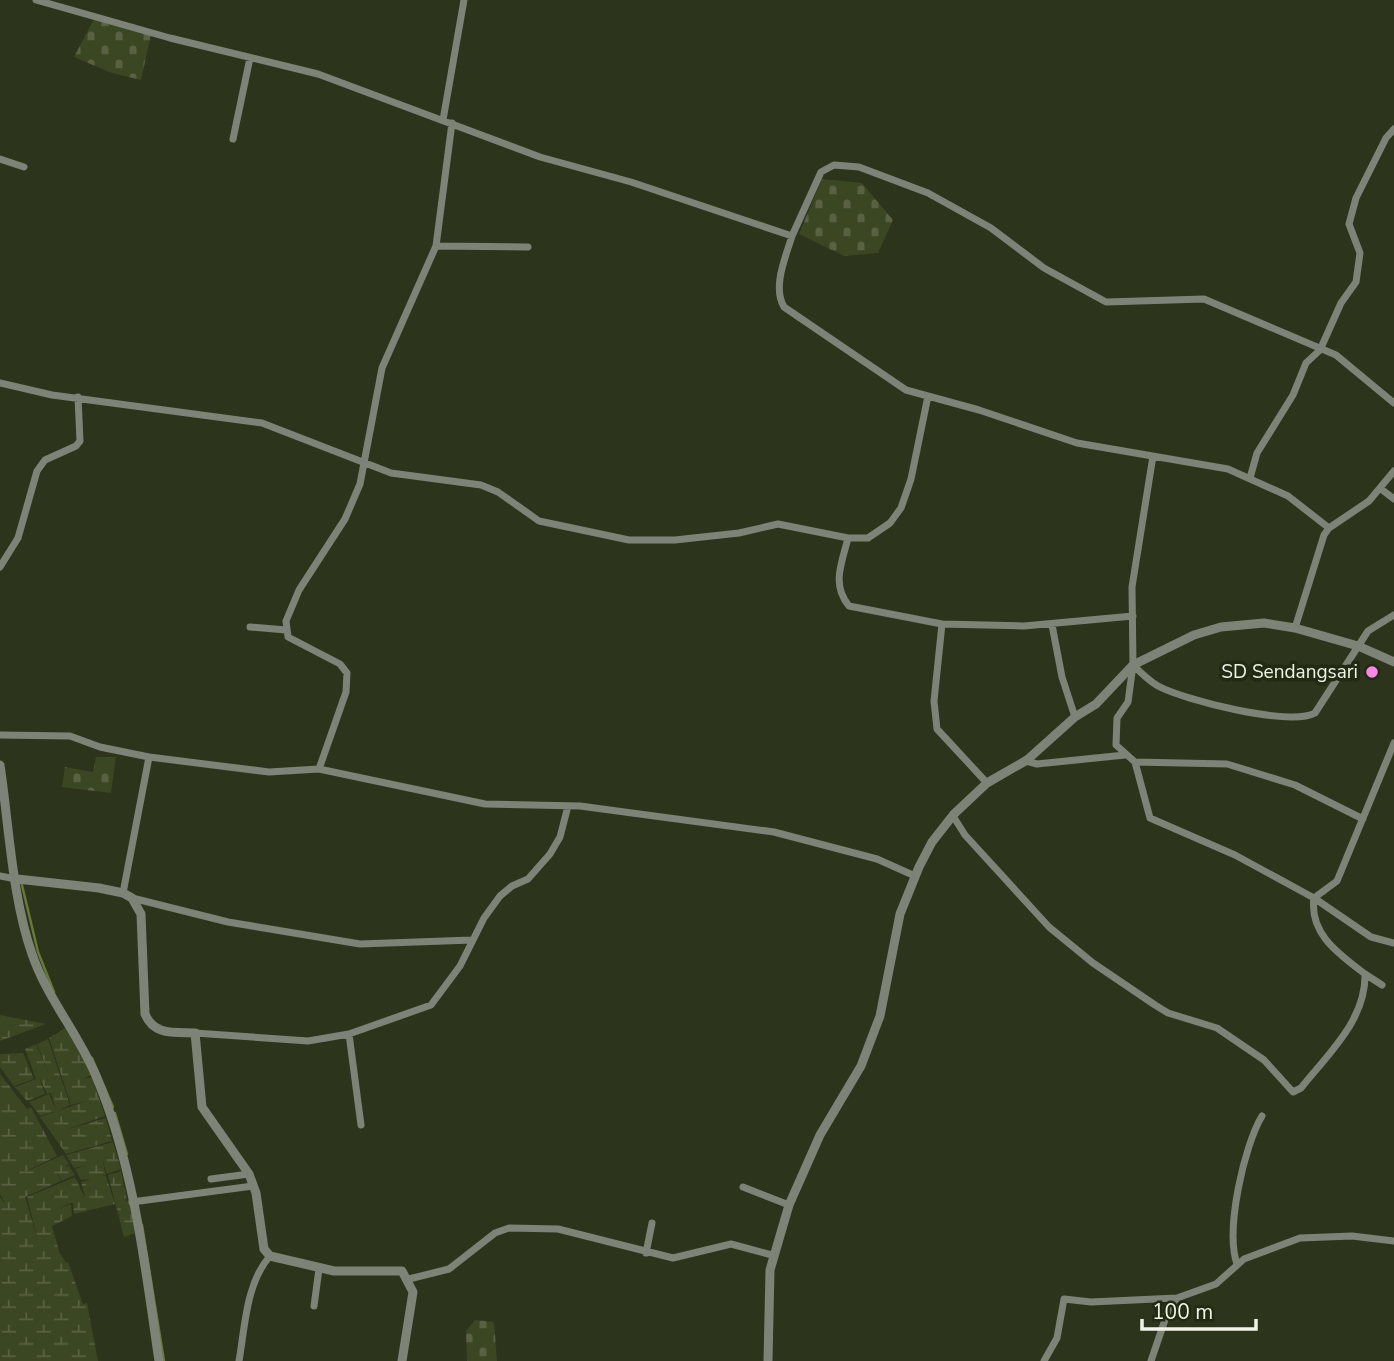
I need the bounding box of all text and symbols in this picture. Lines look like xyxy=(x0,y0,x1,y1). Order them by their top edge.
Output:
place label: SD Sendangsari xyxy=(1221,659,1358,685)
marker: SD Sendangsari xyxy=(1364,664,1380,680)
scale bar xyxy=(1142,1288,1256,1332)
text: 100 m xyxy=(1152,1298,1213,1326)

